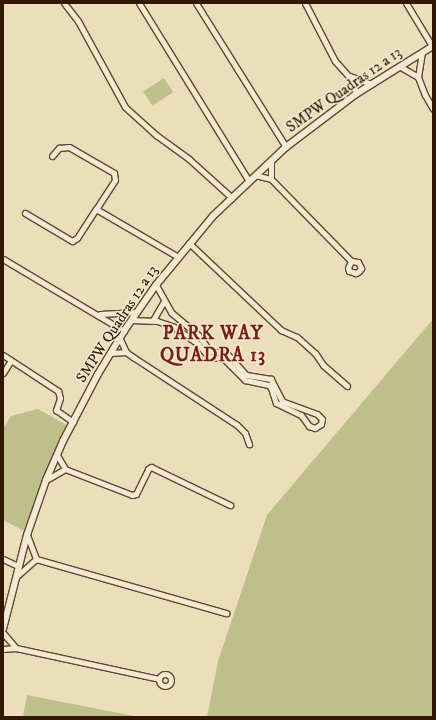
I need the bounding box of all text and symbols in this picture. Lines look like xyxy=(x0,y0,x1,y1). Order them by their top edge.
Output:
street label: SMPW Quadras 12 a 13 xyxy=(283,44,405,136)
street label: SMPW Quadras 12 a 13 xyxy=(72,262,162,386)
district label: PARK WAY QUADRA 13 xyxy=(160,323,266,367)

